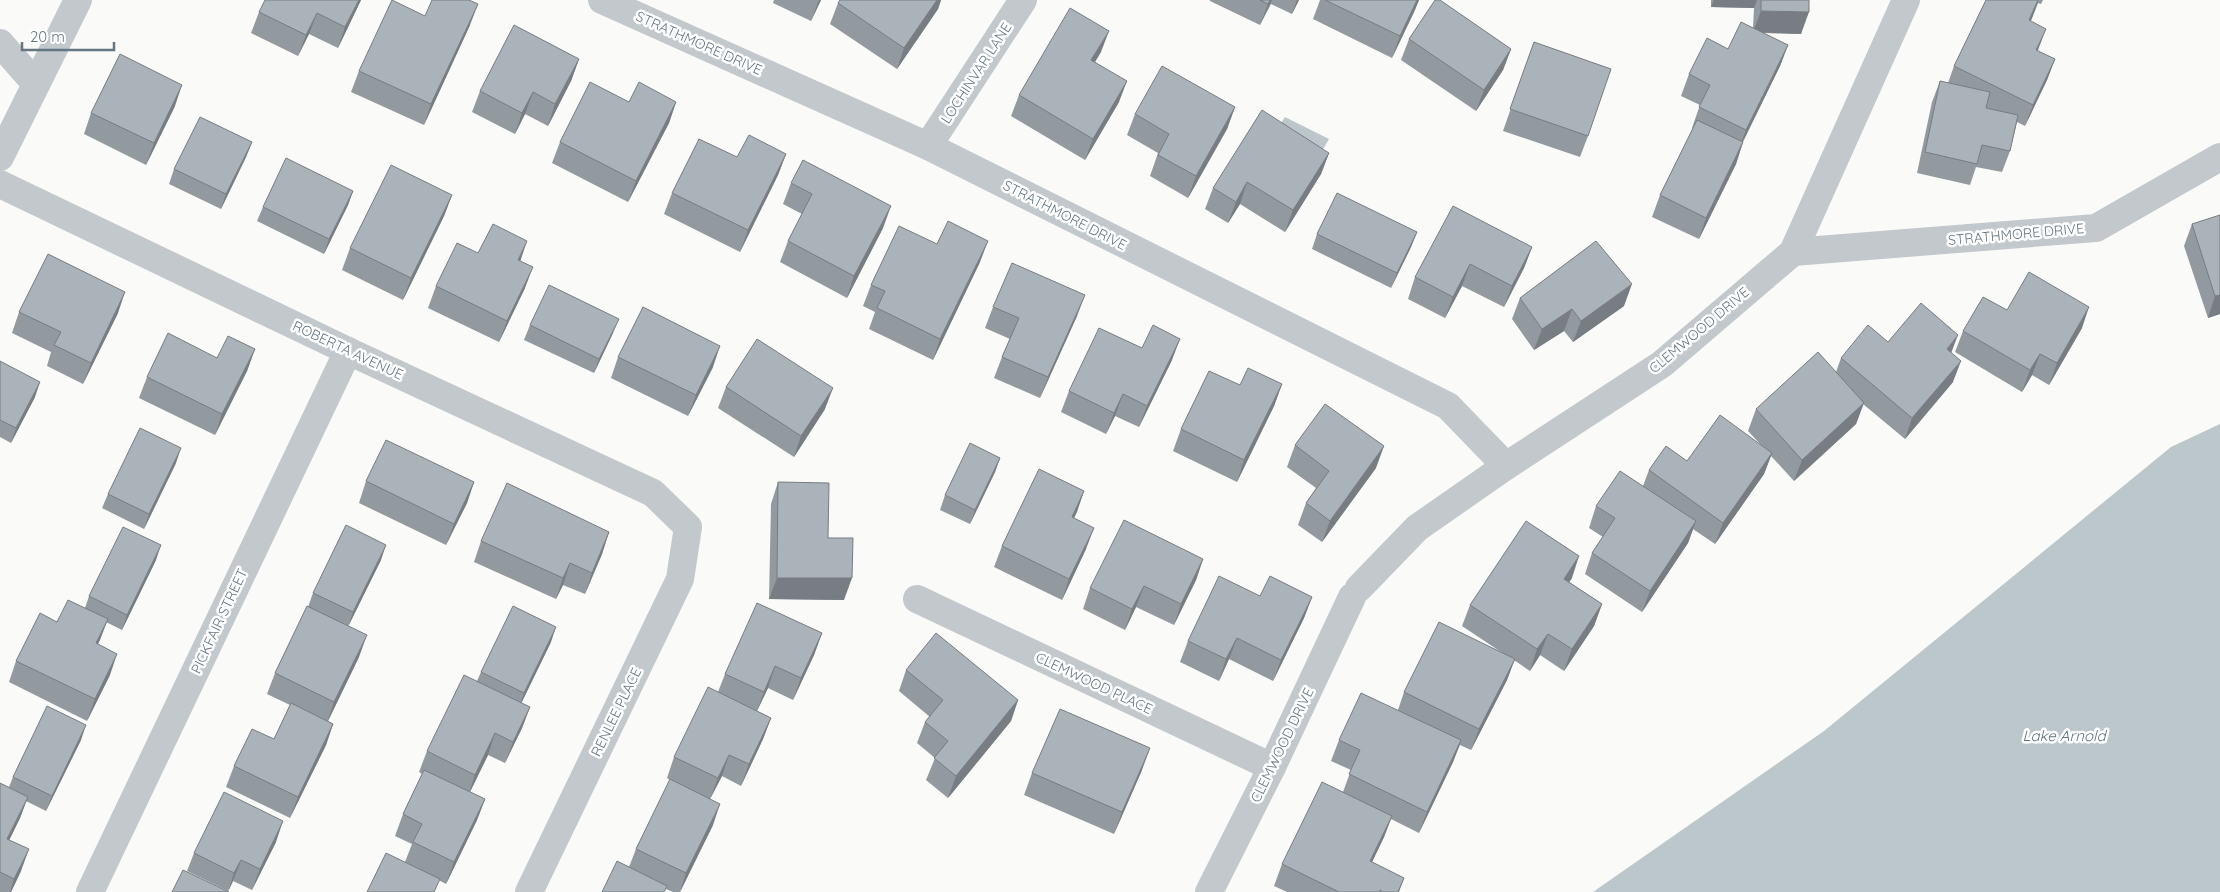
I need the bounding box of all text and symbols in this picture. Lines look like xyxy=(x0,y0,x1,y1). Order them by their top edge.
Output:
street label: STRATHMORE DRIVE xyxy=(633,7,765,79)
street label: LOCHINVAR LANE xyxy=(937,19,1015,127)
scale bar xyxy=(22,20,115,52)
text: 20 m xyxy=(30,27,65,46)
street label: STRATHMORE DRIVE xyxy=(1000,176,1130,254)
street label: STRATHMORE DRIVE xyxy=(1947,219,2085,249)
street label: CLEMWOOD DRIVE xyxy=(1645,283,1753,377)
street label: ROBERTA AVENUE xyxy=(290,316,406,384)
street label: PICKFAIR STREET xyxy=(187,566,251,676)
street label: CLEMWOOD PLACE xyxy=(1033,648,1155,718)
street label: RENLEE PLACE xyxy=(587,665,645,759)
street label: CLEMWOOD DRIVE xyxy=(1246,685,1318,805)
water label: Lake Arnold xyxy=(2023,726,2107,745)

